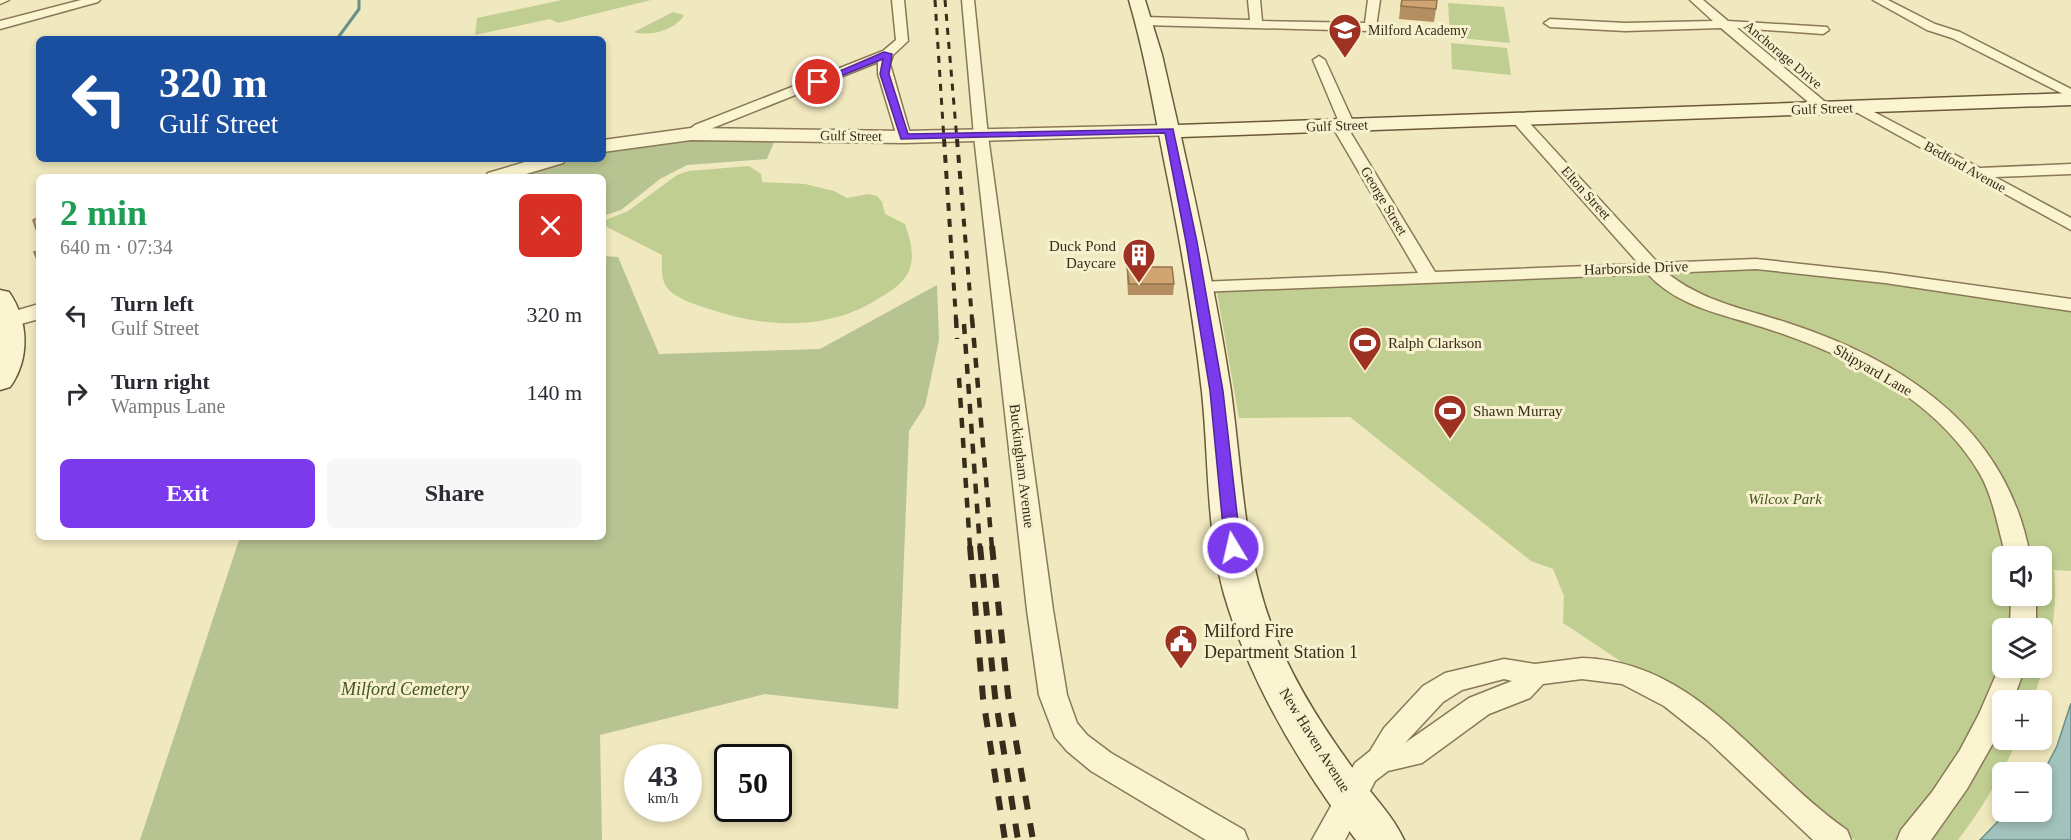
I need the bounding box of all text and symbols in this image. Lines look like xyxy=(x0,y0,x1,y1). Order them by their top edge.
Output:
school or university icon: Milford Academy xyxy=(1327,12,1363,59)
street label: Anchorage Drive xyxy=(1741,18,1825,92)
place label: Milford Academy xyxy=(1368,23,1468,38)
pin xyxy=(792,56,843,107)
icon: left xyxy=(60,60,138,138)
text: 320 m xyxy=(159,60,268,106)
icon: arrive xyxy=(801,65,834,98)
street label: Gulf Street xyxy=(1791,100,1853,118)
text: Gulf Street xyxy=(159,109,278,139)
street label: Gulf Street xyxy=(1306,117,1368,135)
street label: Gulf Street xyxy=(820,128,882,144)
street label: Bedford Avenue xyxy=(1922,138,2008,196)
street label: Elton Street xyxy=(1558,163,1614,223)
street label: George Street xyxy=(1358,164,1410,238)
text: 2 min xyxy=(60,193,147,233)
button: close xyxy=(519,194,582,257)
text: 640 m · 07:34 xyxy=(60,236,173,258)
building icon: Duck Pond Daycare xyxy=(1121,237,1157,284)
place label: Duck Pond Daycare xyxy=(1049,238,1116,271)
street label: Harborside Drive xyxy=(1583,258,1689,278)
text: Turn left xyxy=(111,291,194,316)
icon: left xyxy=(60,299,93,332)
text: 320 m xyxy=(526,302,582,327)
text: Gulf Street xyxy=(111,317,199,339)
sports icon: Ralph Clarkson xyxy=(1347,325,1383,372)
place label: Ralph Clarkson xyxy=(1388,335,1482,351)
street label: Shipyard Lane xyxy=(1831,341,1915,399)
text: Turn right xyxy=(111,369,210,394)
icon: right xyxy=(60,377,93,410)
text: 140 m xyxy=(526,380,582,405)
sports icon: Shawn Murray xyxy=(1432,393,1468,440)
text: Wampus Lane xyxy=(111,395,225,417)
street label: Buckingham Avenue xyxy=(1006,403,1038,529)
place label: Shawn Murray xyxy=(1473,403,1563,419)
button: Exit xyxy=(60,459,315,528)
button: Share xyxy=(327,459,582,528)
park label: Wilcox Park xyxy=(1748,491,1822,507)
position arrow xyxy=(1201,516,1265,580)
map controls xyxy=(1992,546,2052,822)
button: sound xyxy=(1992,546,2052,606)
button: layers xyxy=(1992,618,2052,678)
place label: Milford Fire Department Station 1 xyxy=(1204,621,1358,662)
public building icon: Milford Fire Department Station 1 xyxy=(1163,623,1199,670)
park label: Milford Cemetery xyxy=(340,679,469,699)
street label: New Haven Avenue xyxy=(1277,685,1354,795)
button: + xyxy=(1992,690,2052,750)
speed limit sign: 50 xyxy=(714,744,792,822)
text: 43 xyxy=(648,759,678,792)
button: − xyxy=(1992,762,2052,822)
text: km/h xyxy=(648,790,678,806)

